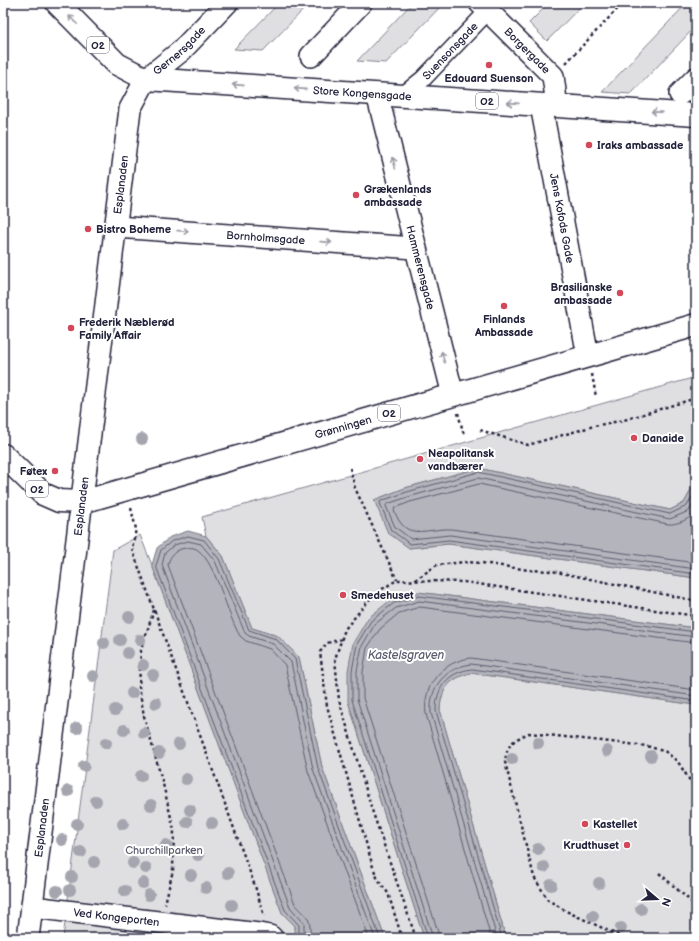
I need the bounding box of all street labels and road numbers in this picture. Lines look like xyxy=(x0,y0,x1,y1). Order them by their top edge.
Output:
street label: Suensonsgade xyxy=(420,19,481,83)
street label: Gernersgade xyxy=(150,23,209,78)
street label: Borgergade xyxy=(501,25,553,77)
road number: O2 xyxy=(87,37,109,53)
street label: Store Kongensgade xyxy=(313,84,412,103)
road number: O2 xyxy=(476,93,498,109)
street label: Esplanaden xyxy=(111,155,131,215)
street label: Jens Kofods Gade xyxy=(547,172,577,265)
street label: Hammerensgade xyxy=(403,224,437,312)
street label: Bornholmsgade xyxy=(226,229,306,247)
road number: O2 xyxy=(378,405,400,421)
street label: Grønningen xyxy=(313,413,373,442)
street label: Esplanaden xyxy=(72,476,92,537)
road number: O2 xyxy=(26,481,48,497)
street label: Esplanaden xyxy=(32,798,52,858)
street label: Ved Kongeporten xyxy=(73,906,160,929)

